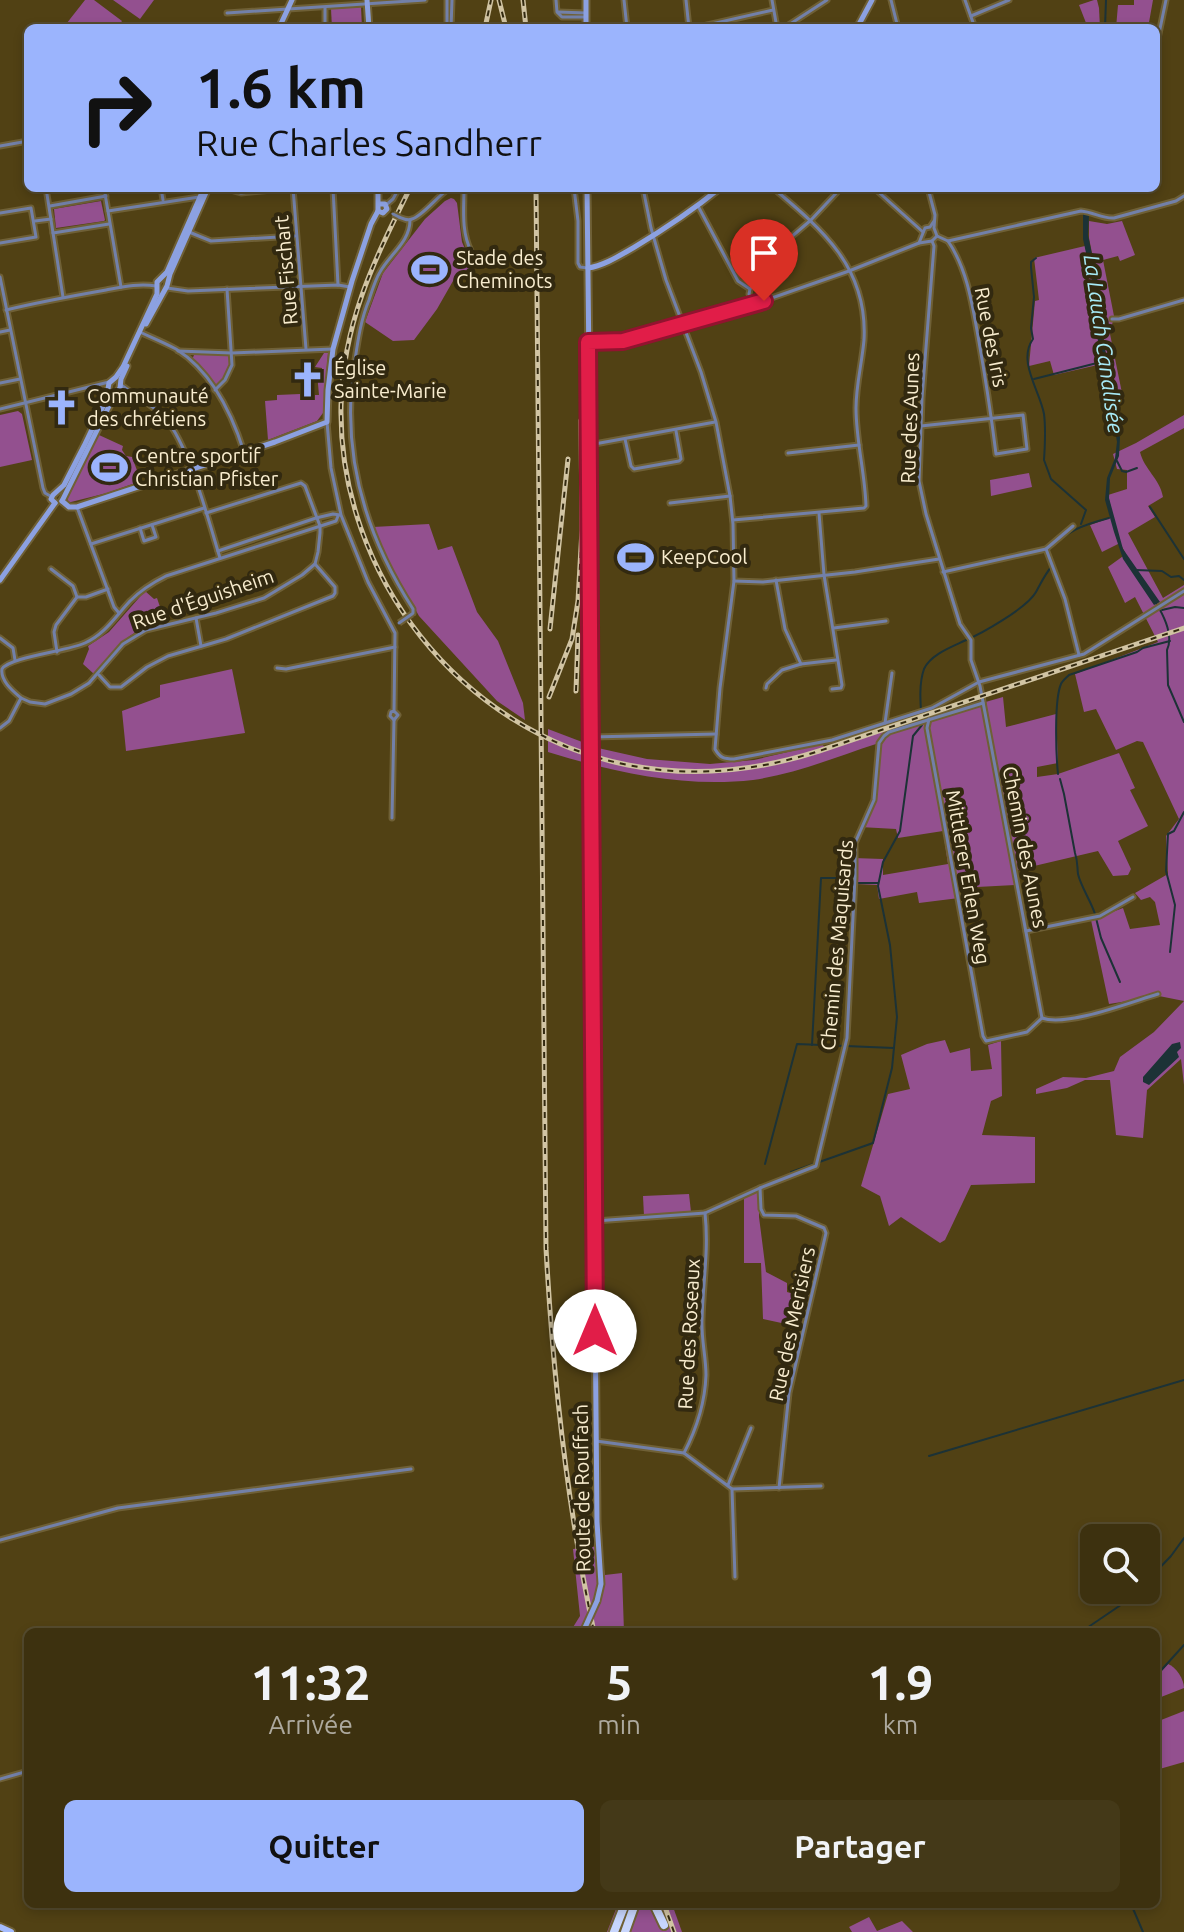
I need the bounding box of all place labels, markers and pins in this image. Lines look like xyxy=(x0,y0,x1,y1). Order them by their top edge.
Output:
pin xyxy=(730,219,798,301)
place label: Stade des Cheminots xyxy=(456,246,553,292)
sports icon: Stade des Cheminots xyxy=(411,250,449,288)
place label: Église Sainte-Marie xyxy=(334,356,447,402)
church icon: Église Sainte-Marie xyxy=(289,360,327,398)
place label: Communauté des chrétiens xyxy=(87,384,209,430)
church icon: Communauté des chrétiens xyxy=(42,389,80,427)
place label: Centre sportif Christian Pfister xyxy=(135,444,279,490)
sports icon: Centre sportif Christian Pfister xyxy=(90,448,128,486)
sports icon: KeepCool xyxy=(616,538,654,576)
place label: KeepCool xyxy=(661,545,748,568)

